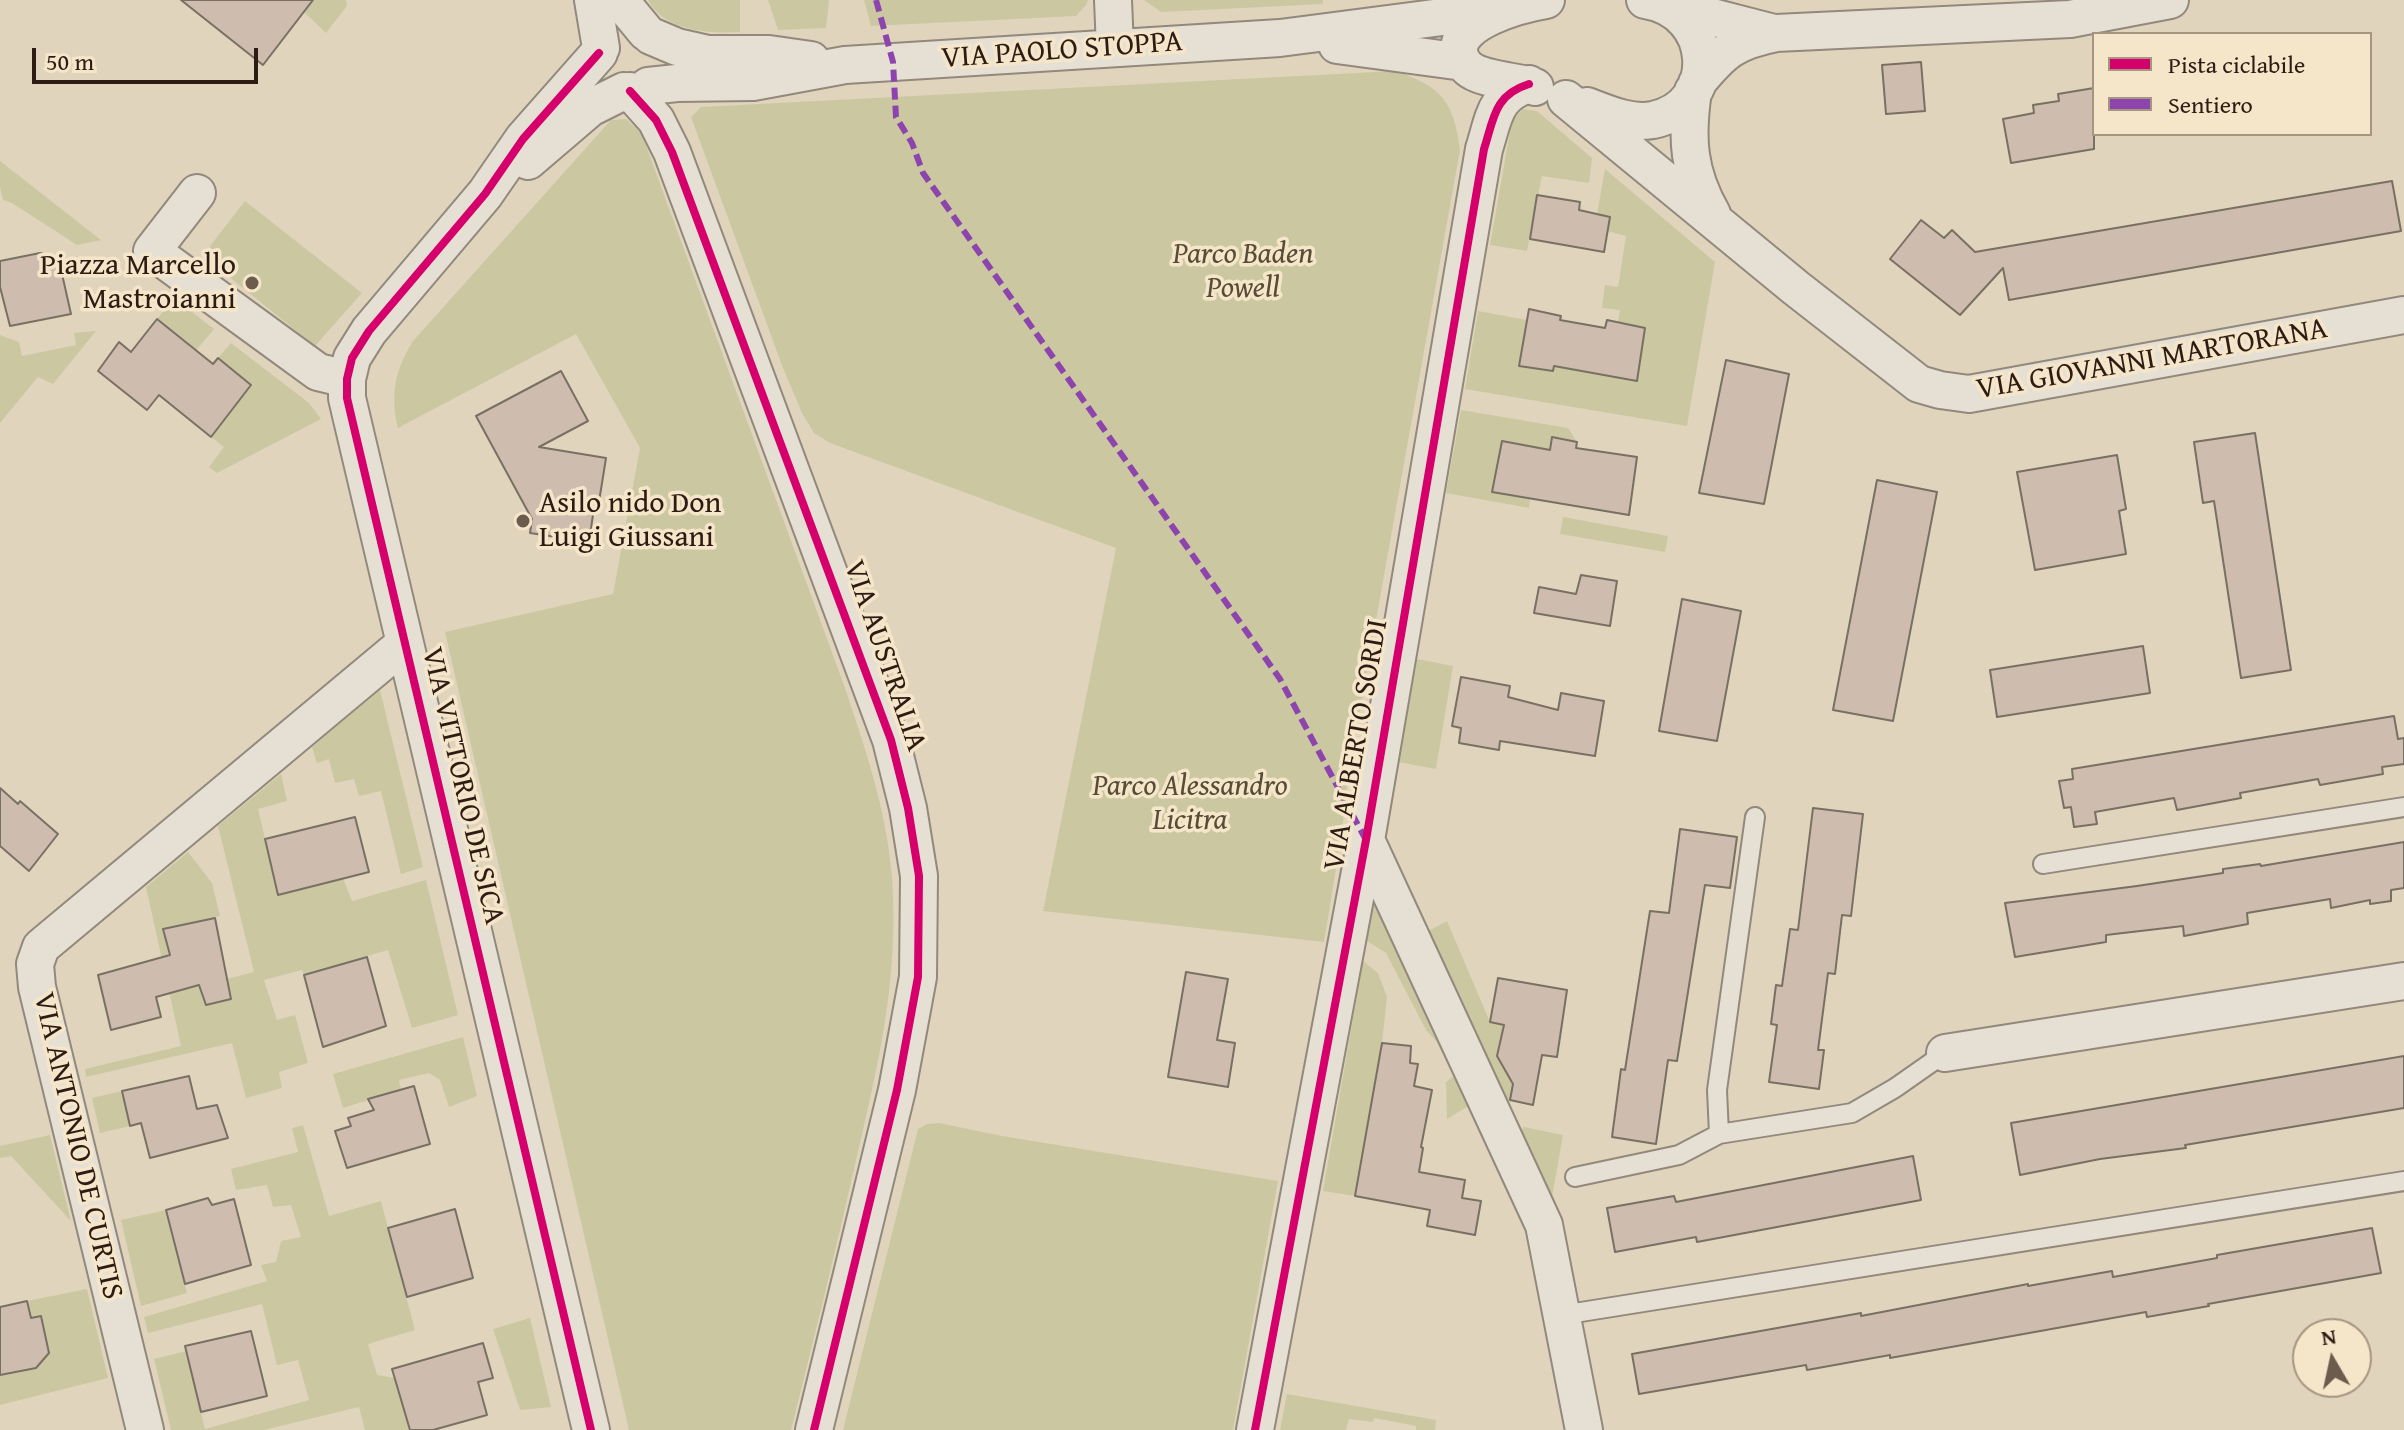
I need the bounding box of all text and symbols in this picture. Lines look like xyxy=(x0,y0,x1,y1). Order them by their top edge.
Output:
street label: VIA PAOLO STOPPA xyxy=(940,25,1184,77)
scale bar xyxy=(36,32,262,82)
legend xyxy=(2092,32,2372,136)
text: 50 m xyxy=(46,44,94,79)
text: Pista ciclabile xyxy=(2168,47,2305,82)
text: Sentiero xyxy=(2168,87,2253,122)
park label: Parco Baden Powell xyxy=(1173,237,1313,308)
place label: Piazza Marcello Mastroianni xyxy=(40,248,236,318)
marker: Piazza Marcello Mastroianni xyxy=(243,274,261,292)
street label: VIA GIOVANNI MARTORANA xyxy=(1974,311,2330,409)
place label: Asilo nido Don Luigi Giussani xyxy=(539,486,721,556)
marker: Asilo nido Don Luigi Giussani xyxy=(514,512,532,530)
street label: VIA AUSTRALIA xyxy=(835,556,933,756)
street label: VIA ALBERTO SORDI xyxy=(1317,617,1397,873)
street label: VIA VITTORIO DE SICA xyxy=(413,644,511,928)
park label: Parco Alessandro Licitra xyxy=(1092,769,1288,840)
street label: VIA ANTONIO DE CURTIS xyxy=(24,989,130,1303)
north arrow xyxy=(2292,1318,2372,1398)
text: N xyxy=(2319,1319,2338,1353)

